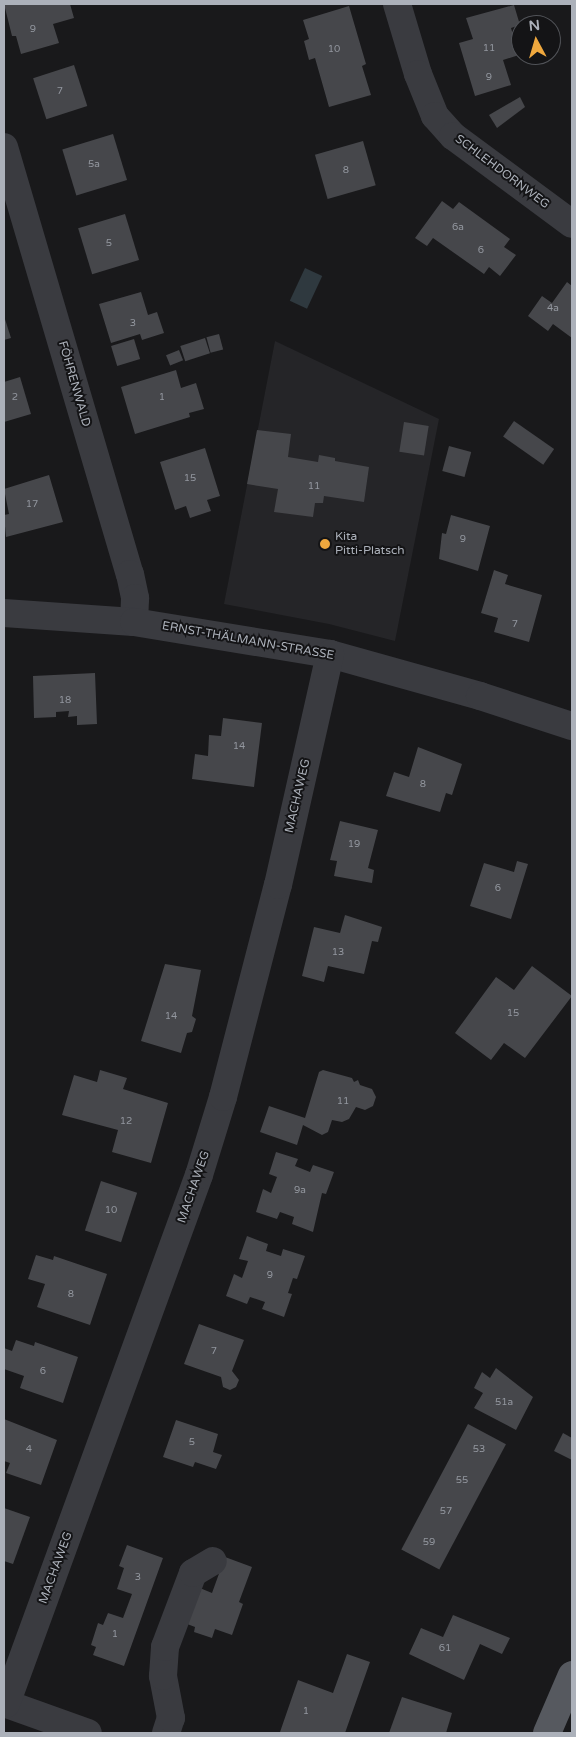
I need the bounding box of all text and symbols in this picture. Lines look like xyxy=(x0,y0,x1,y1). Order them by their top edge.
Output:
north arrow xyxy=(511,15,561,65)
text: N xyxy=(528,17,541,35)
house number: 9 xyxy=(30,24,36,36)
house number: 11 xyxy=(483,43,495,55)
house number: 10 xyxy=(328,44,340,56)
house number: 9 xyxy=(486,72,492,84)
house number: 7 xyxy=(57,86,63,98)
street label: SCHLEHDORNWEG xyxy=(452,132,552,212)
house number: 5a xyxy=(88,159,100,171)
house number: 8 xyxy=(343,165,349,177)
house number: 6a xyxy=(452,222,464,234)
house number: 5 xyxy=(106,238,112,250)
house number: 6 xyxy=(478,245,484,257)
house number: 4a xyxy=(547,303,559,315)
house number: 3 xyxy=(130,318,136,330)
street label: FÖHRENWALD xyxy=(55,339,93,429)
house number: 2 xyxy=(12,392,18,404)
house number: 1 xyxy=(159,392,165,404)
house number: 15 xyxy=(184,473,196,485)
house number: 11 xyxy=(308,481,320,493)
house number: 17 xyxy=(26,499,38,511)
place label: Kita Pitti-Platsch xyxy=(335,530,405,558)
house number: 9 xyxy=(460,534,466,546)
marker: Kita Pitti-Platsch xyxy=(319,538,331,550)
street label: ERNST-THÄLMANN-STRASSE xyxy=(161,619,335,663)
house number: 7 xyxy=(512,619,518,631)
house number: 18 xyxy=(59,695,71,707)
house number: 14 xyxy=(233,741,245,753)
street label: MACHAWEG xyxy=(282,758,314,834)
house number: 8 xyxy=(420,779,426,791)
house number: 19 xyxy=(348,839,360,851)
house number: 6 xyxy=(495,883,501,895)
house number: 13 xyxy=(332,947,344,959)
house number: 15 xyxy=(507,1008,519,1020)
house number: 14 xyxy=(165,1011,177,1023)
house number: 11 xyxy=(337,1096,349,1108)
house number: 12 xyxy=(120,1116,132,1128)
street label: MACHAWEG xyxy=(175,1149,213,1225)
house number: 9a xyxy=(294,1185,306,1197)
house number: 10 xyxy=(105,1205,117,1217)
house number: 9 xyxy=(267,1270,273,1282)
house number: 8 xyxy=(68,1289,74,1301)
house number: 7 xyxy=(211,1346,217,1358)
house number: 6 xyxy=(40,1366,46,1378)
house number: 51a xyxy=(495,1397,513,1409)
house number: 5 xyxy=(189,1437,195,1449)
house number: 4 xyxy=(26,1444,32,1456)
house number: 53 xyxy=(473,1444,485,1456)
house number: 55 xyxy=(456,1475,468,1487)
house number: 57 xyxy=(440,1506,452,1518)
street label: MACHAWEG xyxy=(36,1530,76,1606)
house number: 59 xyxy=(423,1537,435,1549)
house number: 3 xyxy=(135,1572,141,1584)
house number: 1 xyxy=(112,1629,118,1641)
house number: 61 xyxy=(439,1643,451,1655)
house number: 1 xyxy=(303,1706,309,1718)

